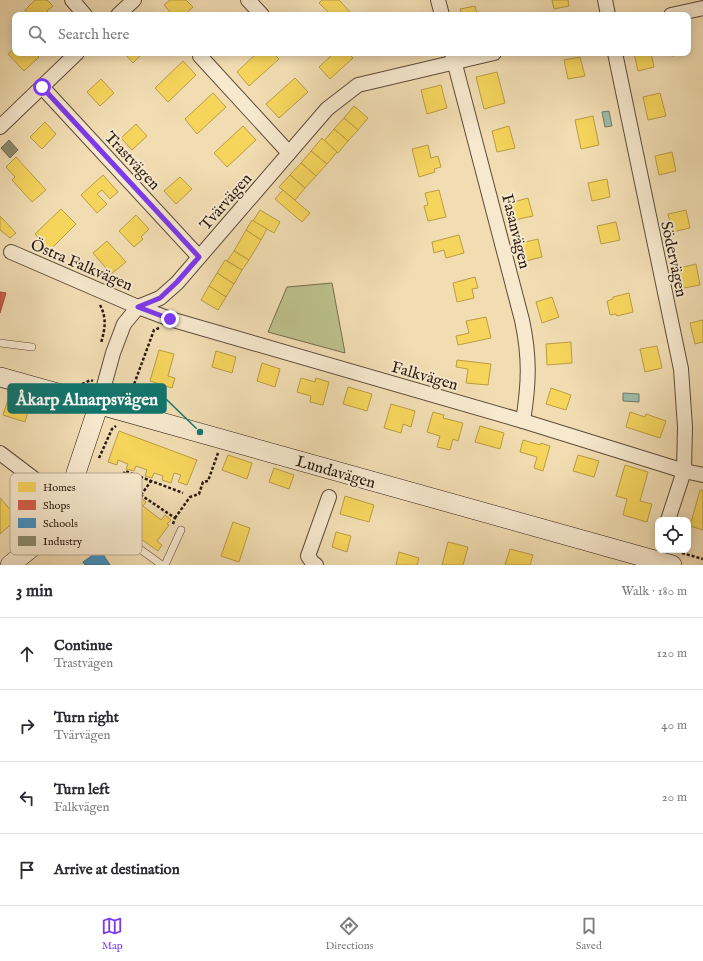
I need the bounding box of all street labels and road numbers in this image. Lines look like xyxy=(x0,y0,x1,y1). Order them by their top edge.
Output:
street label: Trastvägen xyxy=(99,128,164,195)
street label: Tvärvägen xyxy=(196,169,257,235)
street label: Fasanvägen xyxy=(496,192,534,271)
street label: Södervägen xyxy=(655,220,691,300)
street label: Östra Falkvägen xyxy=(27,234,136,297)
street label: Falkvägen xyxy=(389,358,460,396)
street label: Lundavägen xyxy=(293,452,378,494)

